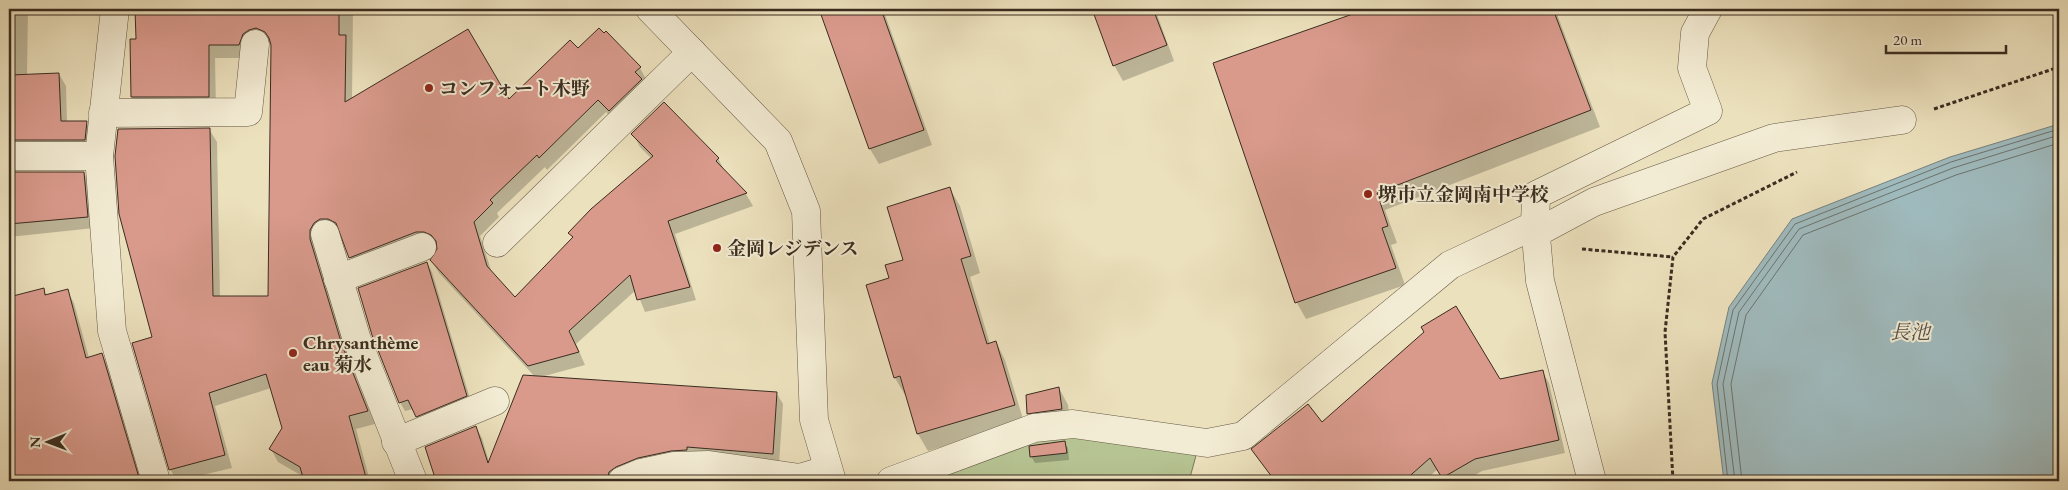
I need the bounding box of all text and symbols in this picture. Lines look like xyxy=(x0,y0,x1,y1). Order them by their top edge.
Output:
scale bar xyxy=(1886,22,2006,54)
text: 20 m xyxy=(1893,30,1922,49)
place label: コンフォート木野 xyxy=(439,76,590,101)
marker: コンフォート木野 xyxy=(423,82,435,94)
place label: 堺市立金岡南中学校 xyxy=(1378,182,1549,207)
marker: 堺市立金岡南中学校 xyxy=(1362,188,1374,200)
place label: 金岡レジデンス xyxy=(727,236,859,261)
marker: 金岡レジデンス xyxy=(711,242,723,254)
water label: 長池 xyxy=(1890,319,1932,345)
place label: Chrysanthème eau 菊水 xyxy=(303,330,419,377)
marker: Chrysanthème eau 菊水 xyxy=(287,347,299,359)
north arrow xyxy=(22,418,72,468)
text: N xyxy=(26,436,44,448)

